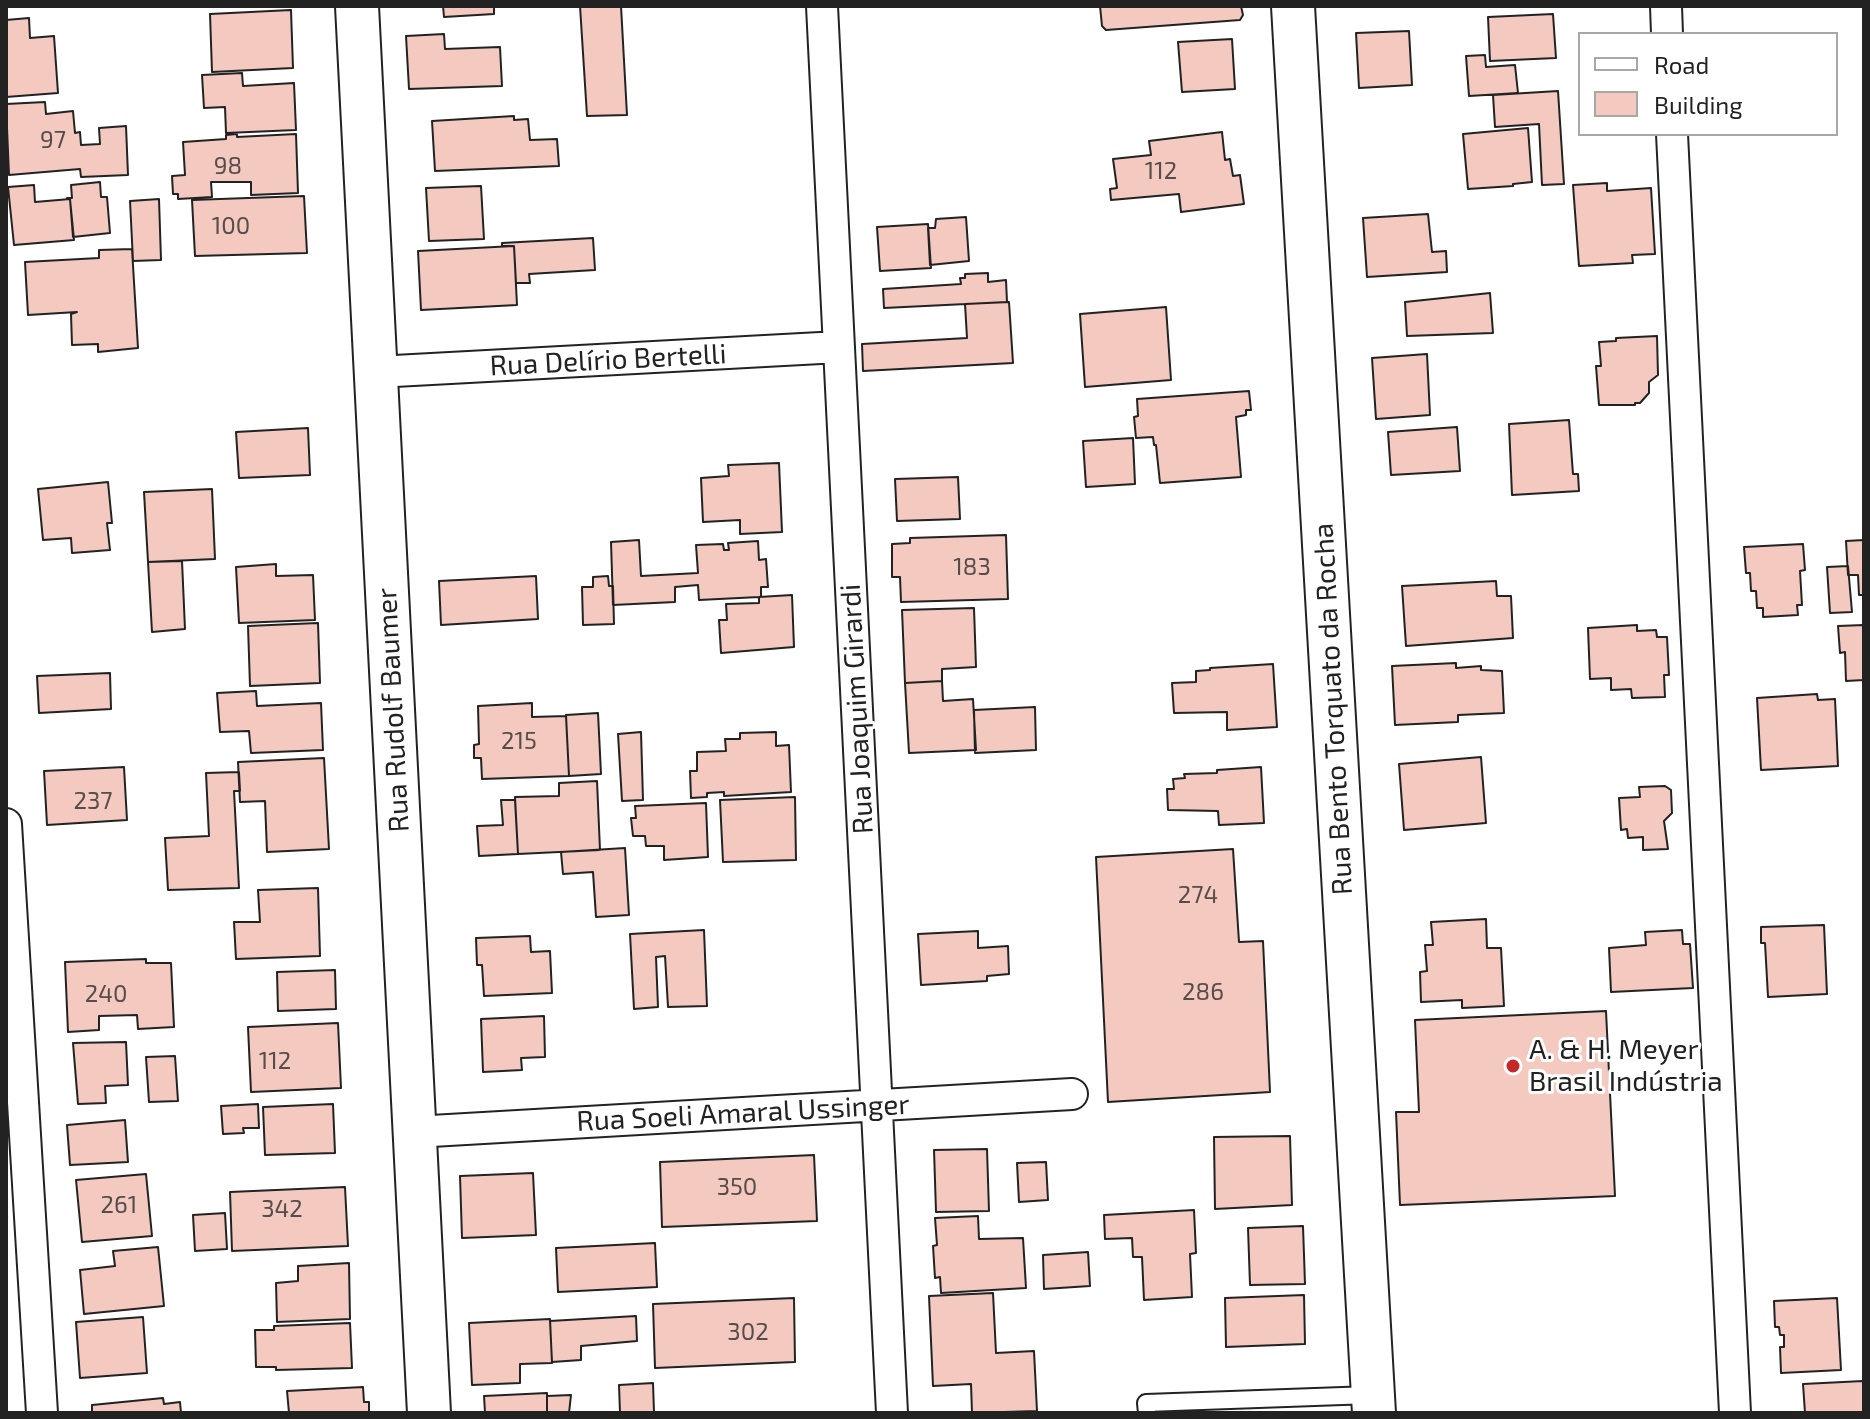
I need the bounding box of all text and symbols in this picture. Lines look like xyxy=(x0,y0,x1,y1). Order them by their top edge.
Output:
legend xyxy=(1578,32,1838,136)
text: Road xyxy=(1654,50,1709,79)
text: Building xyxy=(1654,90,1743,119)
house number: 97 xyxy=(40,126,66,154)
house number: 98 xyxy=(214,152,242,180)
house number: 112 xyxy=(1145,157,1177,185)
house number: 100 xyxy=(212,212,250,240)
street label: Rua Delírio Bertelli xyxy=(489,337,727,383)
street label: Rua Bento Torquato da Rocha xyxy=(1306,522,1360,896)
house number: 183 xyxy=(953,553,991,581)
street label: Rua Joaquim Girardi xyxy=(834,583,880,835)
street label: Rua Rudolf Baumer xyxy=(370,587,416,833)
house number: 215 xyxy=(501,727,537,755)
house number: 237 xyxy=(73,787,113,815)
house number: 274 xyxy=(1178,881,1218,909)
house number: 286 xyxy=(1182,978,1224,1006)
house number: 240 xyxy=(85,980,127,1008)
place label: A. & H. Meyer Brasil Indústria xyxy=(1529,1033,1723,1099)
house number: 112 xyxy=(259,1047,291,1075)
marker: A. & H. Meyer Brasil Indústria xyxy=(1504,1057,1522,1075)
street label: Rua Soeli Amaral Ussinger xyxy=(576,1087,910,1139)
house number: 350 xyxy=(717,1173,757,1201)
house number: 261 xyxy=(101,1191,137,1219)
house number: 342 xyxy=(261,1195,303,1223)
house number: 302 xyxy=(727,1318,769,1346)

